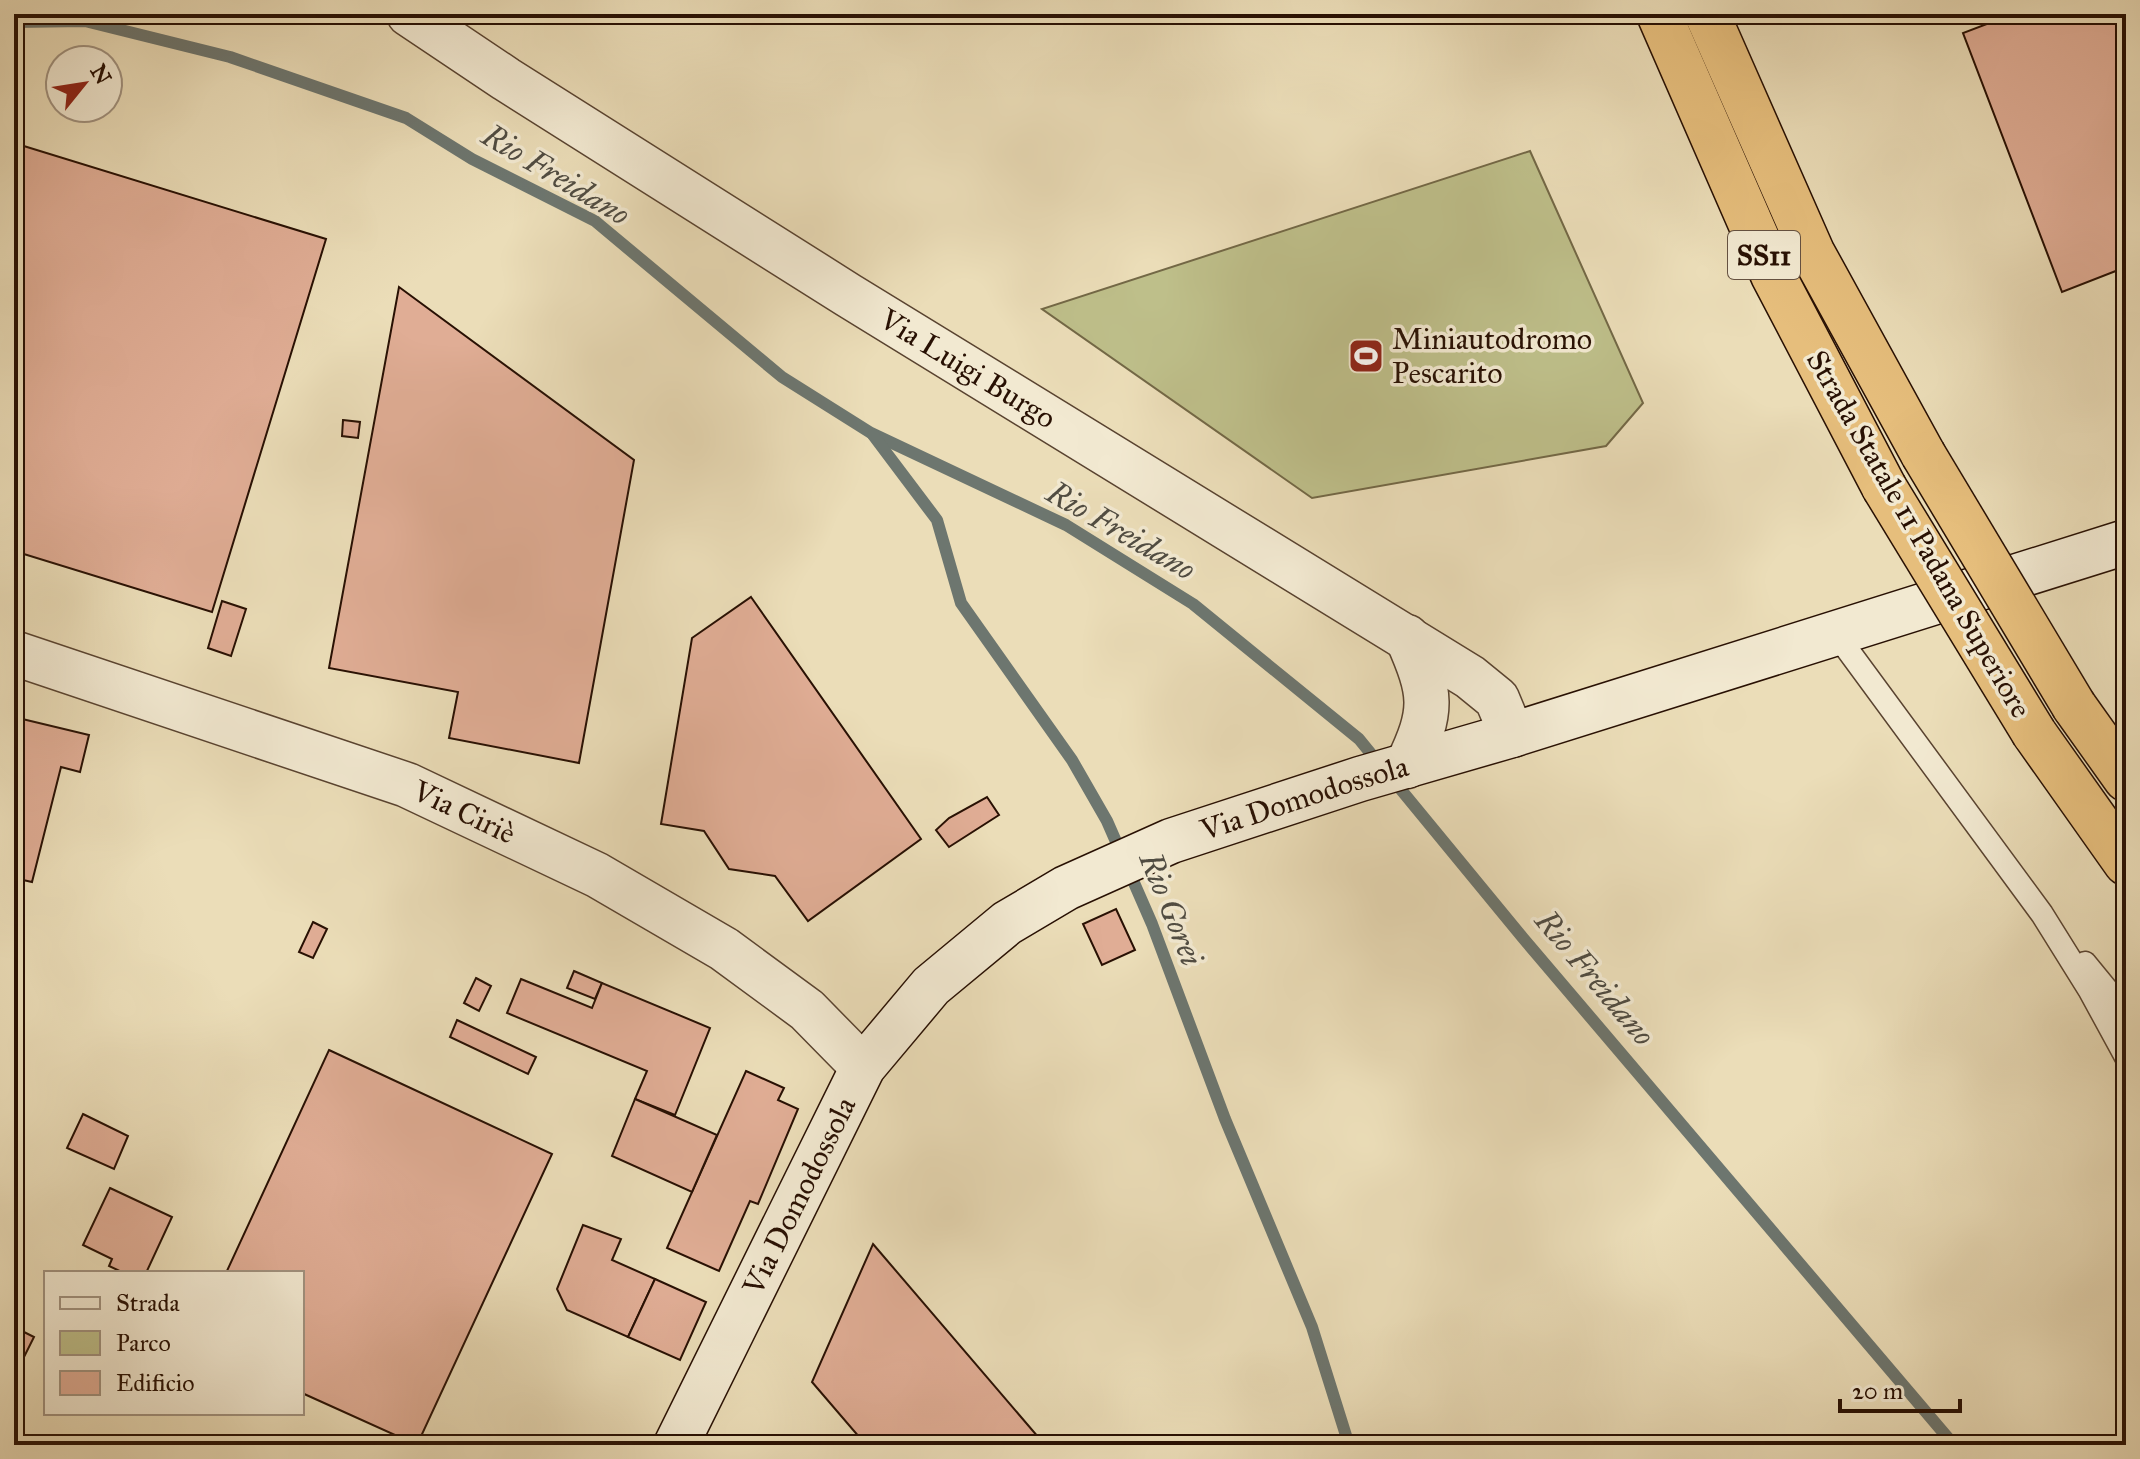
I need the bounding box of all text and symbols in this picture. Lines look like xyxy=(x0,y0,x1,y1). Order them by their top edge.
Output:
north arrow xyxy=(44,44,124,124)
text: N xyxy=(85,59,117,89)
water label: Rio Freidano xyxy=(474,115,637,234)
road number: SS11 xyxy=(1728,231,1800,279)
street label: Via Luigi Burgo xyxy=(873,301,1062,436)
place label: Miniautodromo Pescarito xyxy=(1392,321,1592,391)
sports icon: Miniautodromo Pescarito xyxy=(1347,337,1385,375)
street label: Strada Statale 11 Padana Superiore xyxy=(1799,344,2039,724)
water label: Rio Freidano xyxy=(1039,472,1202,589)
street label: Via Domodossola xyxy=(1195,748,1413,848)
street label: Via Ciriè xyxy=(407,772,521,852)
water label: Rio Gorei xyxy=(1130,846,1211,972)
water label: Rio Freidano xyxy=(1526,901,1663,1054)
street label: Via Domodossola xyxy=(735,1091,863,1302)
legend xyxy=(44,1271,304,1415)
text: Strada xyxy=(116,1288,180,1318)
text: Parco xyxy=(116,1328,171,1358)
scale bar xyxy=(1840,1363,1960,1413)
text: Edificio xyxy=(116,1368,195,1398)
text: 20 m xyxy=(1852,1376,1903,1406)

